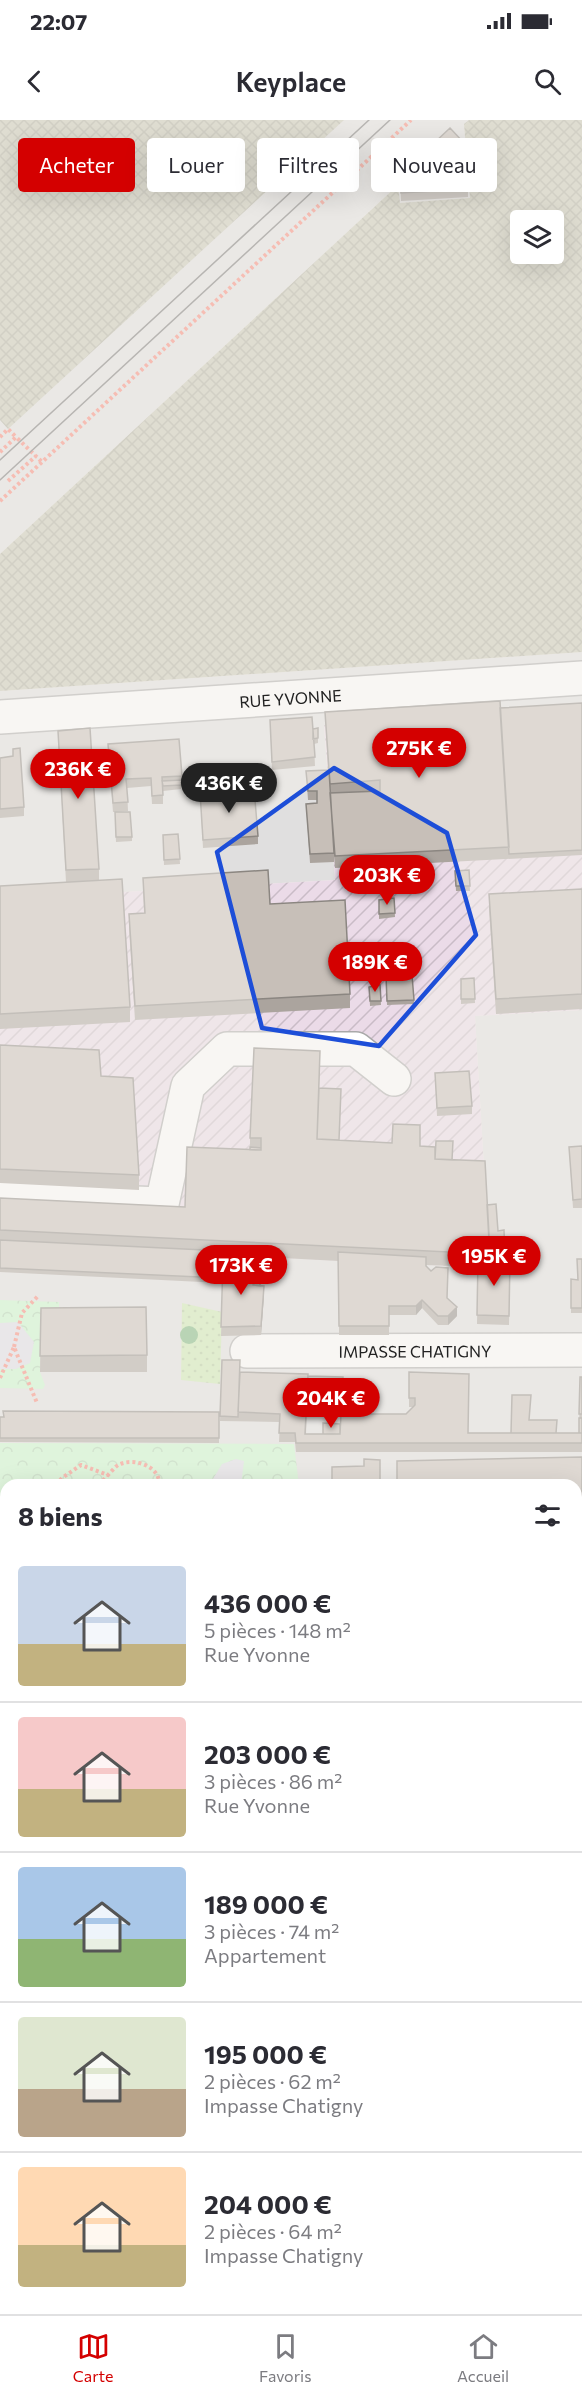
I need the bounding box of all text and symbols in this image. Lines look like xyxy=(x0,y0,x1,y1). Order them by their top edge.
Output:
text: 22:07 xyxy=(30,8,87,35)
icon: back xyxy=(18,65,51,98)
text: Keyplace xyxy=(236,65,346,98)
icon: search xyxy=(531,65,564,98)
chip: Acheter xyxy=(18,138,135,192)
chip: Louer xyxy=(147,138,245,192)
chip: Filtres xyxy=(257,138,359,192)
chip: Nouveau xyxy=(371,138,497,192)
map controls xyxy=(510,210,564,264)
button: layers xyxy=(510,210,564,264)
street label: RUE YVONNE xyxy=(239,685,342,710)
pin: 275K € xyxy=(370,728,468,779)
text: 275K € xyxy=(386,735,452,759)
pin: 236K € xyxy=(29,749,127,800)
text: 236K € xyxy=(44,756,112,780)
pin: 436K € xyxy=(180,763,278,814)
text: 436K € xyxy=(195,770,263,794)
pin: 203K € xyxy=(338,855,436,906)
text: 203K € xyxy=(353,862,421,886)
pin: 189K € xyxy=(326,942,424,993)
text: 189K € xyxy=(342,949,408,973)
pin: 195K € xyxy=(445,1236,543,1287)
text: 195K € xyxy=(462,1243,526,1267)
pin: 173K € xyxy=(192,1245,290,1296)
text: 173K € xyxy=(209,1252,273,1276)
street label: IMPASSE CHATIGNY xyxy=(338,1341,492,1360)
pin: 204K € xyxy=(282,1378,380,1429)
text: 204K € xyxy=(297,1385,365,1409)
icon: filters xyxy=(531,1499,564,1532)
text: 8 biens xyxy=(18,1500,103,1531)
text: 436 000 € xyxy=(204,1587,331,1618)
icon: home xyxy=(66,1590,138,1662)
text: 5 pièces · 148 m² xyxy=(204,1618,351,1642)
text: Rue Yvonne xyxy=(204,1642,310,1666)
text: 203 000 € xyxy=(204,1738,331,1769)
icon: home xyxy=(66,1741,138,1813)
text: 3 pièces · 86 m² xyxy=(204,1769,342,1793)
text: Rue Yvonne xyxy=(204,1793,310,1817)
text: 189 000 € xyxy=(204,1888,328,1919)
icon: home xyxy=(66,1891,138,1963)
text: 3 pièces · 74 m² xyxy=(204,1919,339,1943)
text: Appartement xyxy=(204,1943,326,1967)
text: 195 000 € xyxy=(204,2038,327,2069)
icon: home xyxy=(66,2041,138,2113)
text: 2 pièces · 62 m² xyxy=(204,2069,341,2093)
text: Impasse Chatigny xyxy=(204,2093,363,2117)
text: 204 000 € xyxy=(204,2188,332,2219)
icon: home xyxy=(66,2191,138,2263)
text: 2 pièces · 64 m² xyxy=(204,2219,342,2243)
text: Impasse Chatigny xyxy=(204,2243,363,2267)
tab: Carte xyxy=(73,2330,113,2385)
tab: Favoris xyxy=(259,2330,311,2385)
tab: Accueil xyxy=(457,2330,509,2385)

